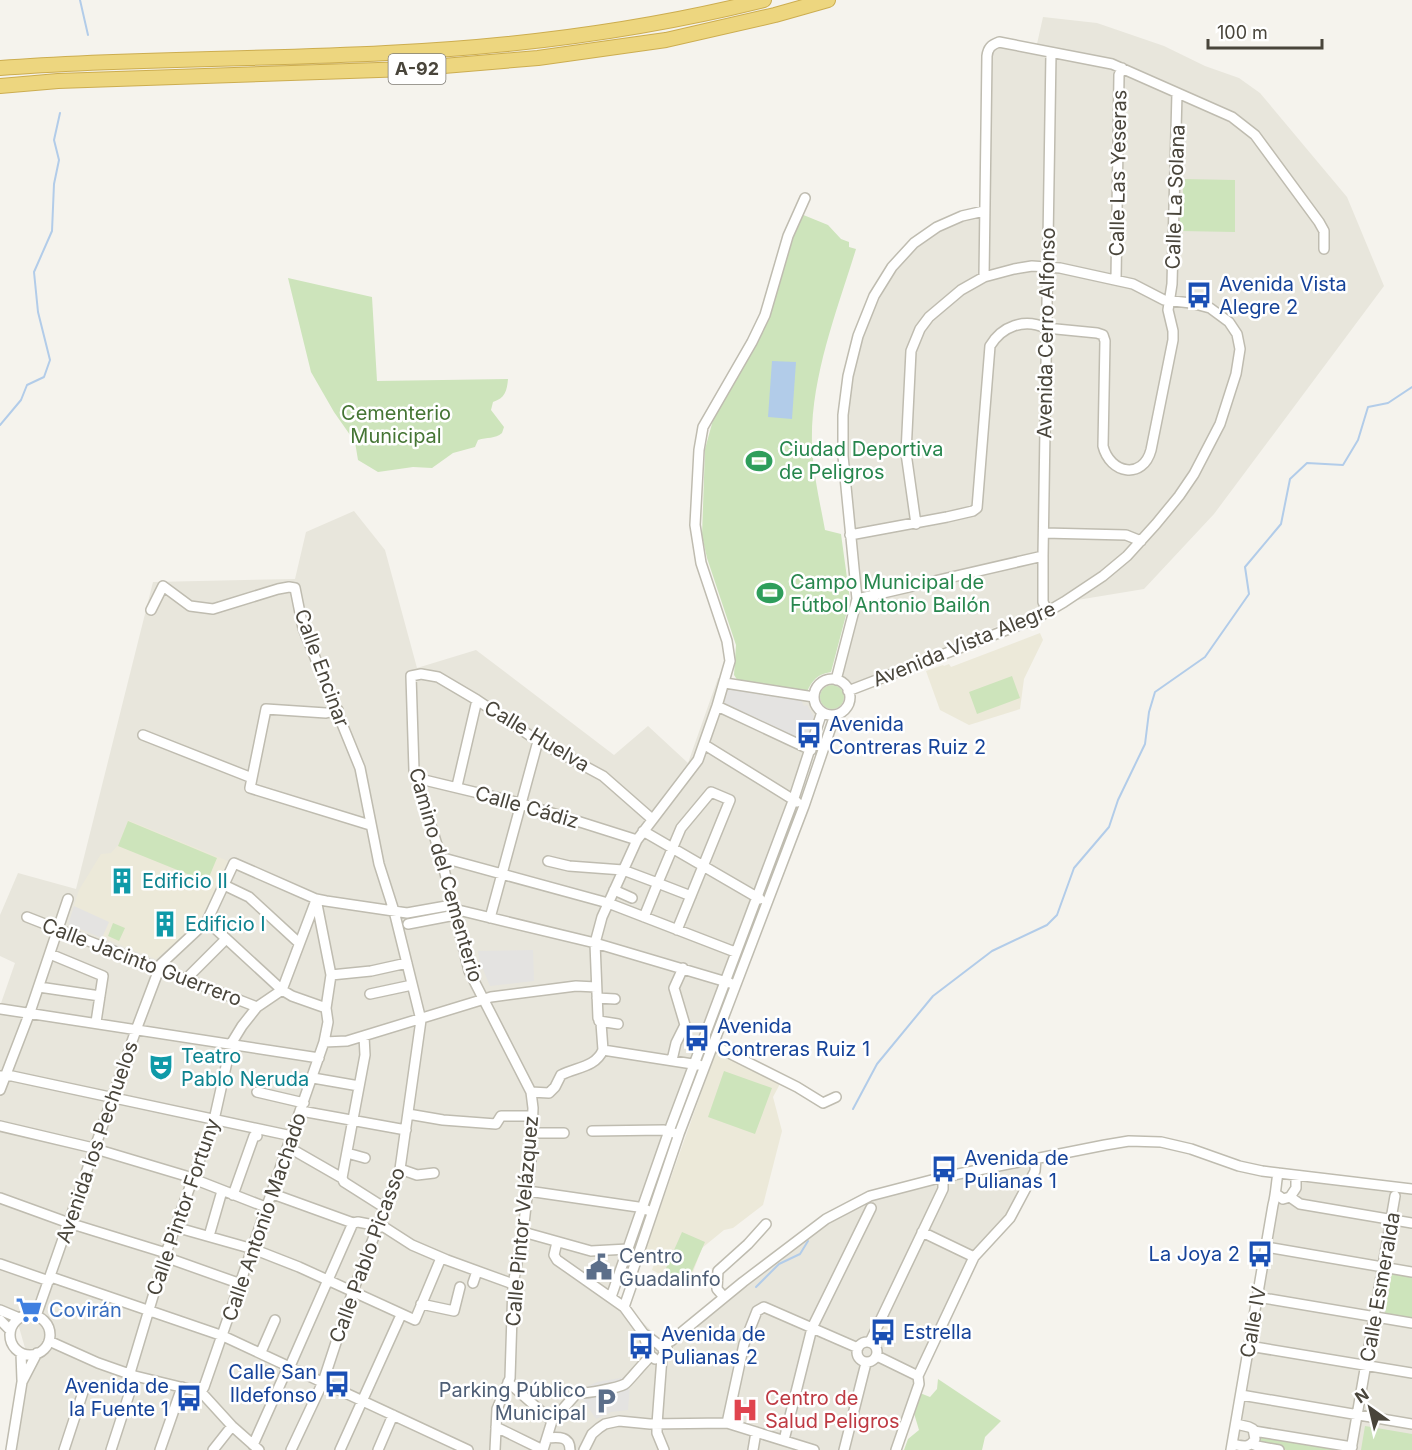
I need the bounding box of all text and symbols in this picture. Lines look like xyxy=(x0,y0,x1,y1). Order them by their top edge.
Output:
scale bar xyxy=(1208,12,1322,50)
text: 100 m xyxy=(1217,22,1268,43)
road number: A-92 xyxy=(388,54,446,84)
street label: Calle Las Yeseras xyxy=(1105,89,1131,257)
street label: Calle La Solana xyxy=(1160,124,1190,270)
street label: Avenida Cerro Alfonso xyxy=(1032,227,1060,439)
place label: Avenida Vista Alegre 2 xyxy=(1219,272,1347,319)
bus stop icon: Avenida Vista Alegre 2 xyxy=(1184,280,1214,310)
park label: Cementerio Municipal xyxy=(341,401,451,448)
place label: Ciudad Deportiva de Peligros xyxy=(779,437,944,484)
sports icon: Ciudad Deportiva de Peligros xyxy=(744,446,774,476)
place label: Campo Municipal de Fútbol Antonio Bailón xyxy=(790,570,990,617)
sports icon: Campo Municipal de Fútbol Antonio Bailón xyxy=(755,578,785,608)
street label: Avenida Vista Alegre xyxy=(869,596,1059,692)
street label: Calle Encinar xyxy=(290,606,355,731)
street label: Calle Huelva xyxy=(480,695,594,777)
place label: Avenida Contreras Ruiz 2 xyxy=(829,712,986,759)
bus stop icon: Avenida Contreras Ruiz 2 xyxy=(794,720,824,750)
street label: Camino del Cementerio xyxy=(404,765,488,985)
street label: Calle Cádiz xyxy=(472,781,582,833)
building icon: Edificio II xyxy=(107,866,137,896)
place label: Edificio II xyxy=(142,869,228,893)
building icon: Edificio I xyxy=(150,909,180,939)
place label: Edificio I xyxy=(185,912,266,936)
street label: Calle Jacinto Guerrero xyxy=(39,913,245,1011)
place label: Avenida Contreras Ruiz 1 xyxy=(717,1014,870,1061)
bus stop icon: Avenida Contreras Ruiz 1 xyxy=(682,1023,712,1053)
street label: Avenida los Pechuelos xyxy=(51,1038,143,1246)
place label: Teatro Pablo Neruda xyxy=(181,1044,309,1091)
theatre icon: Teatro Pablo Neruda xyxy=(146,1052,176,1082)
street label: Calle Antonio Machado xyxy=(217,1110,311,1324)
street label: Calle Pintor Fortuny xyxy=(141,1115,225,1299)
street label: Calle Pintor Velázquez xyxy=(501,1115,543,1327)
place label: Avenida de Pulianas 1 xyxy=(964,1146,1069,1193)
bus stop icon: Avenida de Pulianas 1 xyxy=(929,1154,959,1184)
street label: Calle Pablo Picasso xyxy=(324,1164,410,1346)
street label: Calle Esmeralda xyxy=(1355,1210,1405,1364)
bus stop icon: La Joya 2 xyxy=(1245,1239,1275,1269)
place label: La Joya 2 xyxy=(1149,1242,1240,1266)
place label: Centro Guadalinfo xyxy=(619,1244,721,1291)
public building icon: Centro Guadalinfo xyxy=(584,1252,614,1282)
street label: Calle IV xyxy=(1235,1284,1271,1360)
supermarket icon: Covirán xyxy=(14,1295,44,1325)
place label: Covirán xyxy=(49,1298,122,1322)
bus stop icon: Estrella xyxy=(868,1317,898,1347)
place label: Estrella xyxy=(903,1320,972,1344)
place label: Avenida de Pulianas 2 xyxy=(661,1322,766,1369)
bus stop icon: Avenida de Pulianas 2 xyxy=(626,1331,656,1361)
place label: Calle San Ildefonso xyxy=(228,1360,317,1407)
bus stop icon: Calle San Ildefonso xyxy=(322,1369,352,1399)
place label: Avenida de la Fuente 1 xyxy=(64,1374,169,1421)
place label: Parking Público Municipal xyxy=(439,1378,586,1425)
north arrow xyxy=(1340,1378,1400,1438)
bus stop icon: Avenida de la Fuente 1 xyxy=(174,1383,204,1413)
text: N xyxy=(1351,1384,1372,1407)
parking icon: Parking Público Municipal xyxy=(591,1386,621,1416)
place label: Centro de Salud Peligros xyxy=(765,1386,900,1433)
hospital icon: Centro de Salud Peligros xyxy=(730,1395,760,1425)

